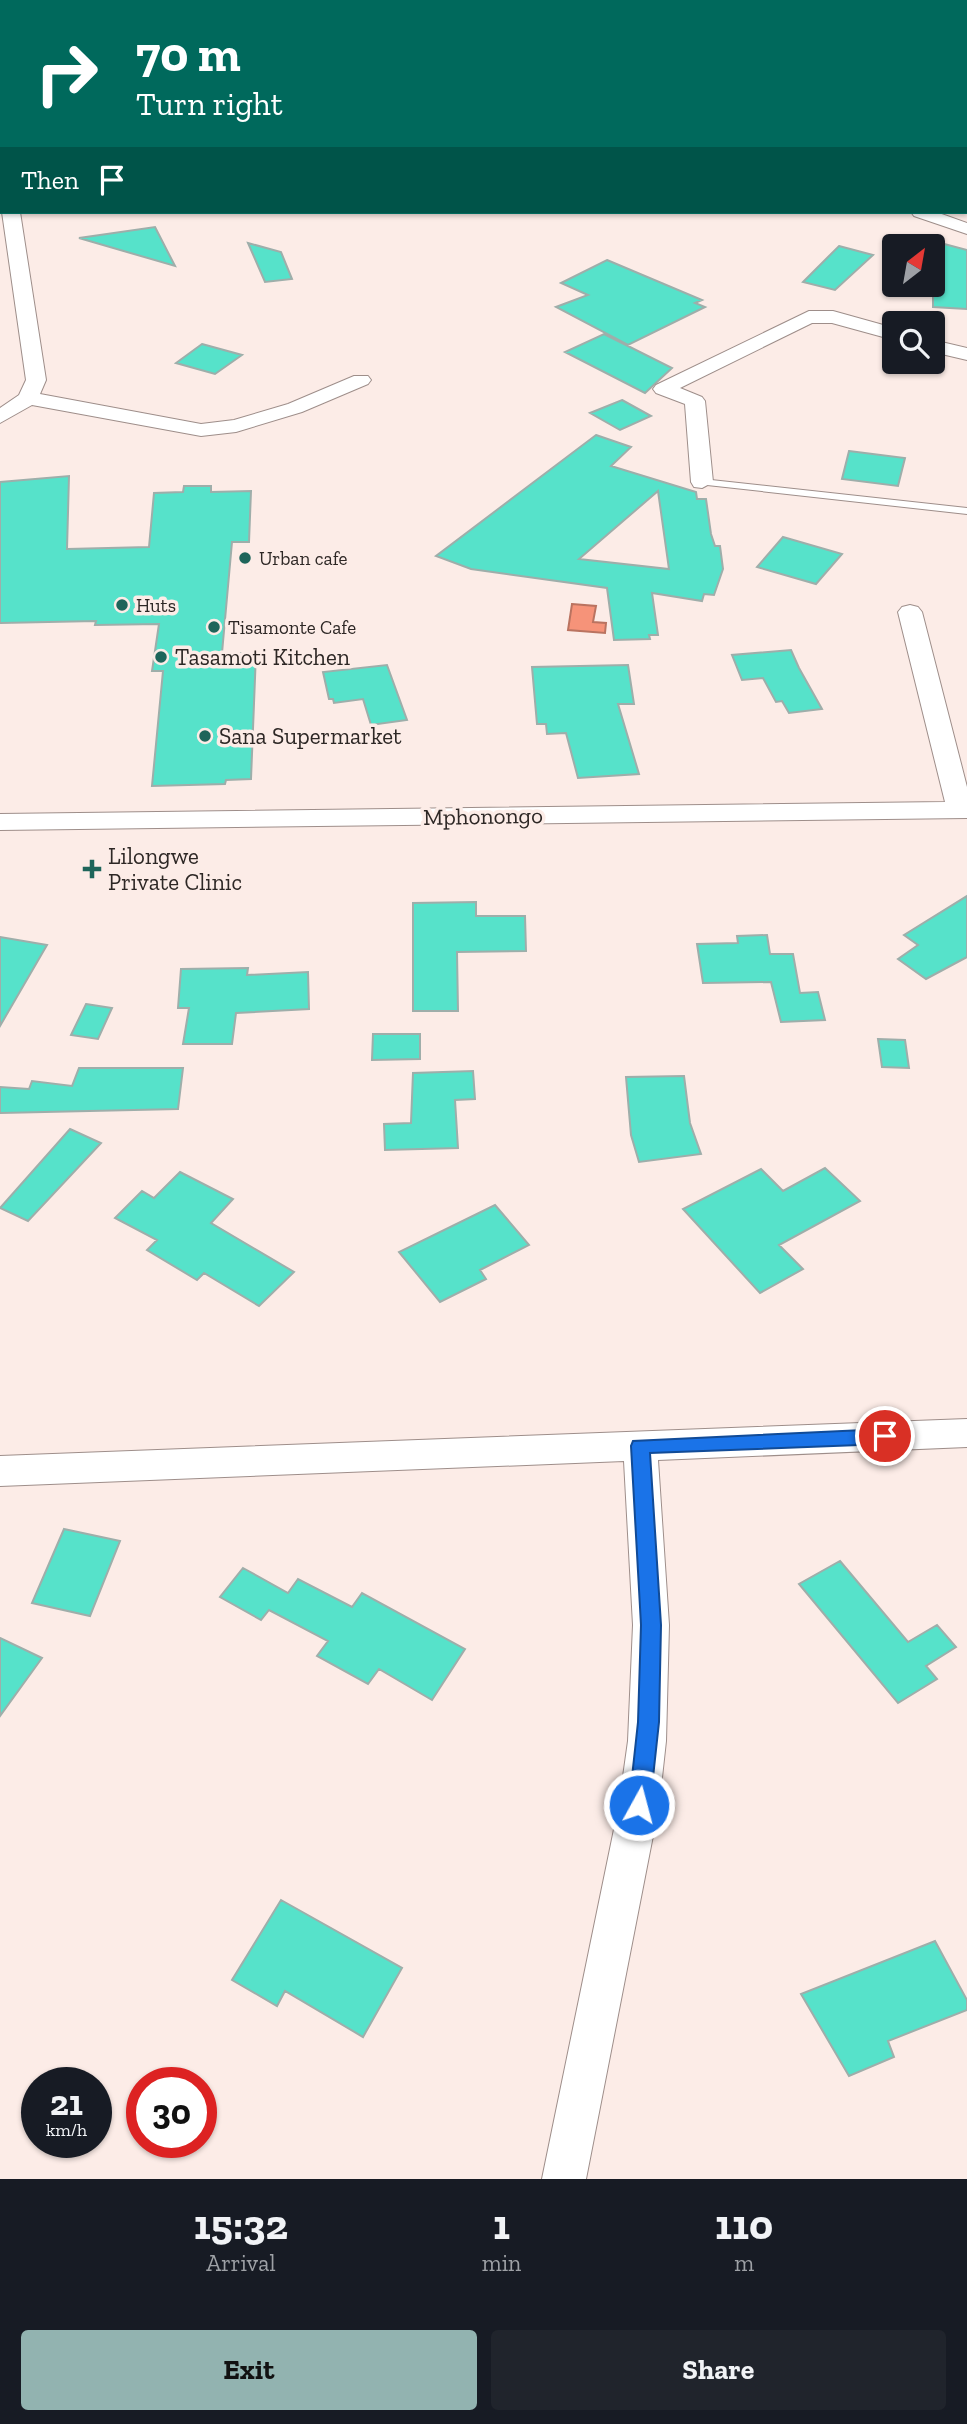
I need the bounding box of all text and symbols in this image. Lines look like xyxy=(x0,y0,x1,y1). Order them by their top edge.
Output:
text: 70 m xyxy=(136,25,241,84)
icon: right xyxy=(21,28,112,119)
text: Turn right xyxy=(136,85,283,123)
icon: arrive xyxy=(93,161,131,199)
text: Then xyxy=(21,164,79,196)
north arrow xyxy=(882,234,945,298)
map controls xyxy=(882,234,945,374)
button: search xyxy=(882,311,945,374)
place label: Urban cafe xyxy=(259,547,348,570)
marker: Urban cafe xyxy=(237,550,253,566)
place label: Huts xyxy=(136,594,176,617)
marker: Huts xyxy=(114,597,130,613)
place label: Tisamonte Cafe xyxy=(228,616,356,639)
marker: Tisamonte Cafe xyxy=(206,619,222,635)
place label: Tasamoti Kitchen xyxy=(175,643,350,671)
marker: Tasamoti Kitchen xyxy=(153,649,169,665)
place label: Sana Supermarket xyxy=(219,722,402,750)
marker: Sana Supermarket xyxy=(197,728,213,744)
street label: Mphonongo xyxy=(423,801,543,831)
place label: Lilongwe Private Clinic xyxy=(108,842,242,896)
marker: Lilongwe Private Clinic xyxy=(82,859,102,879)
pin xyxy=(855,1406,915,1466)
icon: arrive xyxy=(866,1417,904,1455)
position arrow xyxy=(602,1768,676,1842)
speed limit sign: 30 xyxy=(126,2067,217,2158)
text: 21 xyxy=(50,2082,83,2124)
text: km/h xyxy=(46,2119,87,2141)
text: 15:32 xyxy=(194,2199,288,2250)
text: 1 xyxy=(493,2199,510,2250)
text: 110 xyxy=(715,2199,773,2250)
text: Arrival xyxy=(206,2249,276,2277)
text: min xyxy=(482,2249,521,2277)
text: m xyxy=(734,2249,754,2277)
button: Exit xyxy=(21,2330,477,2410)
button: Share xyxy=(491,2330,946,2410)

